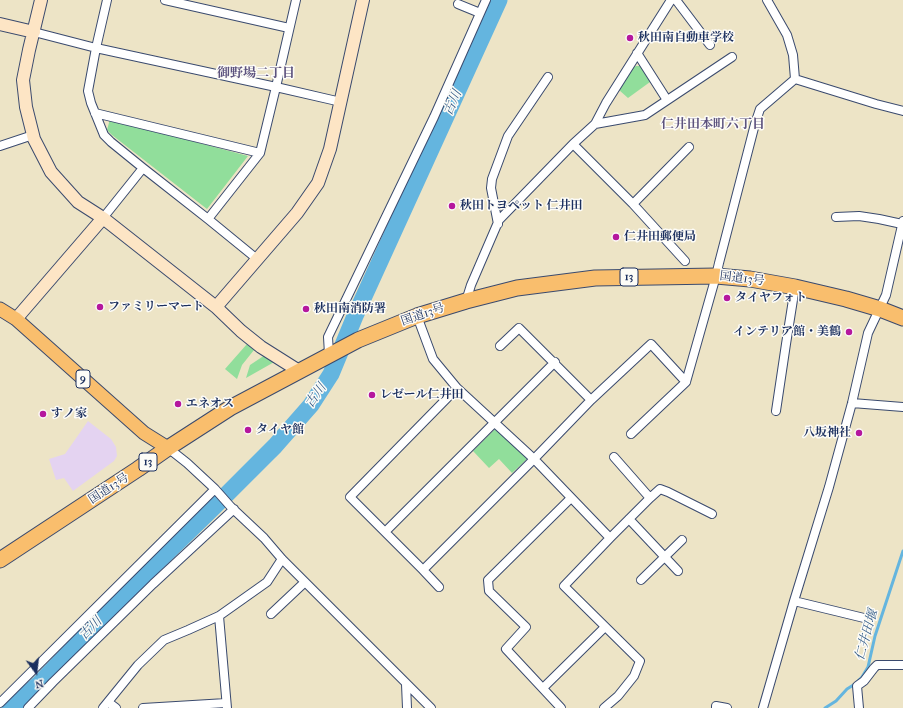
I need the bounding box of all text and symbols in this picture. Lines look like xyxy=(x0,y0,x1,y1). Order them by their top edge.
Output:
place label: 秋田南自動車学校 xyxy=(638,31,734,45)
marker: 秋田南自動車学校 xyxy=(625,33,635,43)
district label: 御野場二丁目 xyxy=(217,66,295,82)
water label: 古川 xyxy=(441,88,465,118)
district label: 仁井田本町六丁目 xyxy=(661,117,765,133)
place label: 秋田トヨペット 仁井田 xyxy=(460,199,583,213)
marker: 秋田トヨペット 仁井田 xyxy=(447,201,457,211)
place label: 仁井田郵便局 xyxy=(624,230,696,244)
marker: 仁井田郵便局 xyxy=(611,232,621,242)
road number: 13 xyxy=(620,268,638,286)
street label: 国道13号 xyxy=(719,269,765,289)
place label: タイヤフォト xyxy=(735,291,807,305)
marker: タイヤフォト xyxy=(722,293,732,303)
place label: ファミリーマート xyxy=(108,300,204,314)
street label: 国道13号 xyxy=(399,301,447,329)
marker: ファミリーマート xyxy=(95,302,105,312)
place label: 秋田南消防署 xyxy=(314,302,386,316)
marker: 秋田南消防署 xyxy=(301,304,311,314)
place label: インテリア館・美鶴 xyxy=(733,325,841,339)
marker: インテリア館・美鶴 xyxy=(844,327,854,337)
road number: 9 xyxy=(76,370,90,388)
water label: 古川 xyxy=(302,381,330,411)
place label: レゼール仁井田 xyxy=(380,388,464,402)
marker: レゼール仁井田 xyxy=(367,390,377,400)
place label: エネオス xyxy=(186,397,234,411)
marker: エネオス xyxy=(173,399,183,409)
place label: すノ家 xyxy=(51,407,87,421)
marker: すノ家 xyxy=(38,409,48,419)
place label: タイヤ館 xyxy=(256,423,304,437)
marker: タイヤ館 xyxy=(243,425,253,435)
place label: 八坂神社 xyxy=(803,426,851,440)
marker: 八坂神社 xyxy=(854,428,864,438)
road number: 13 xyxy=(139,453,157,471)
street label: 国道13号 xyxy=(86,471,132,507)
water label: 仁井田堰 xyxy=(852,608,882,662)
water label: 古川 xyxy=(76,614,106,644)
north arrow xyxy=(16,652,56,692)
text: N xyxy=(34,677,45,691)

